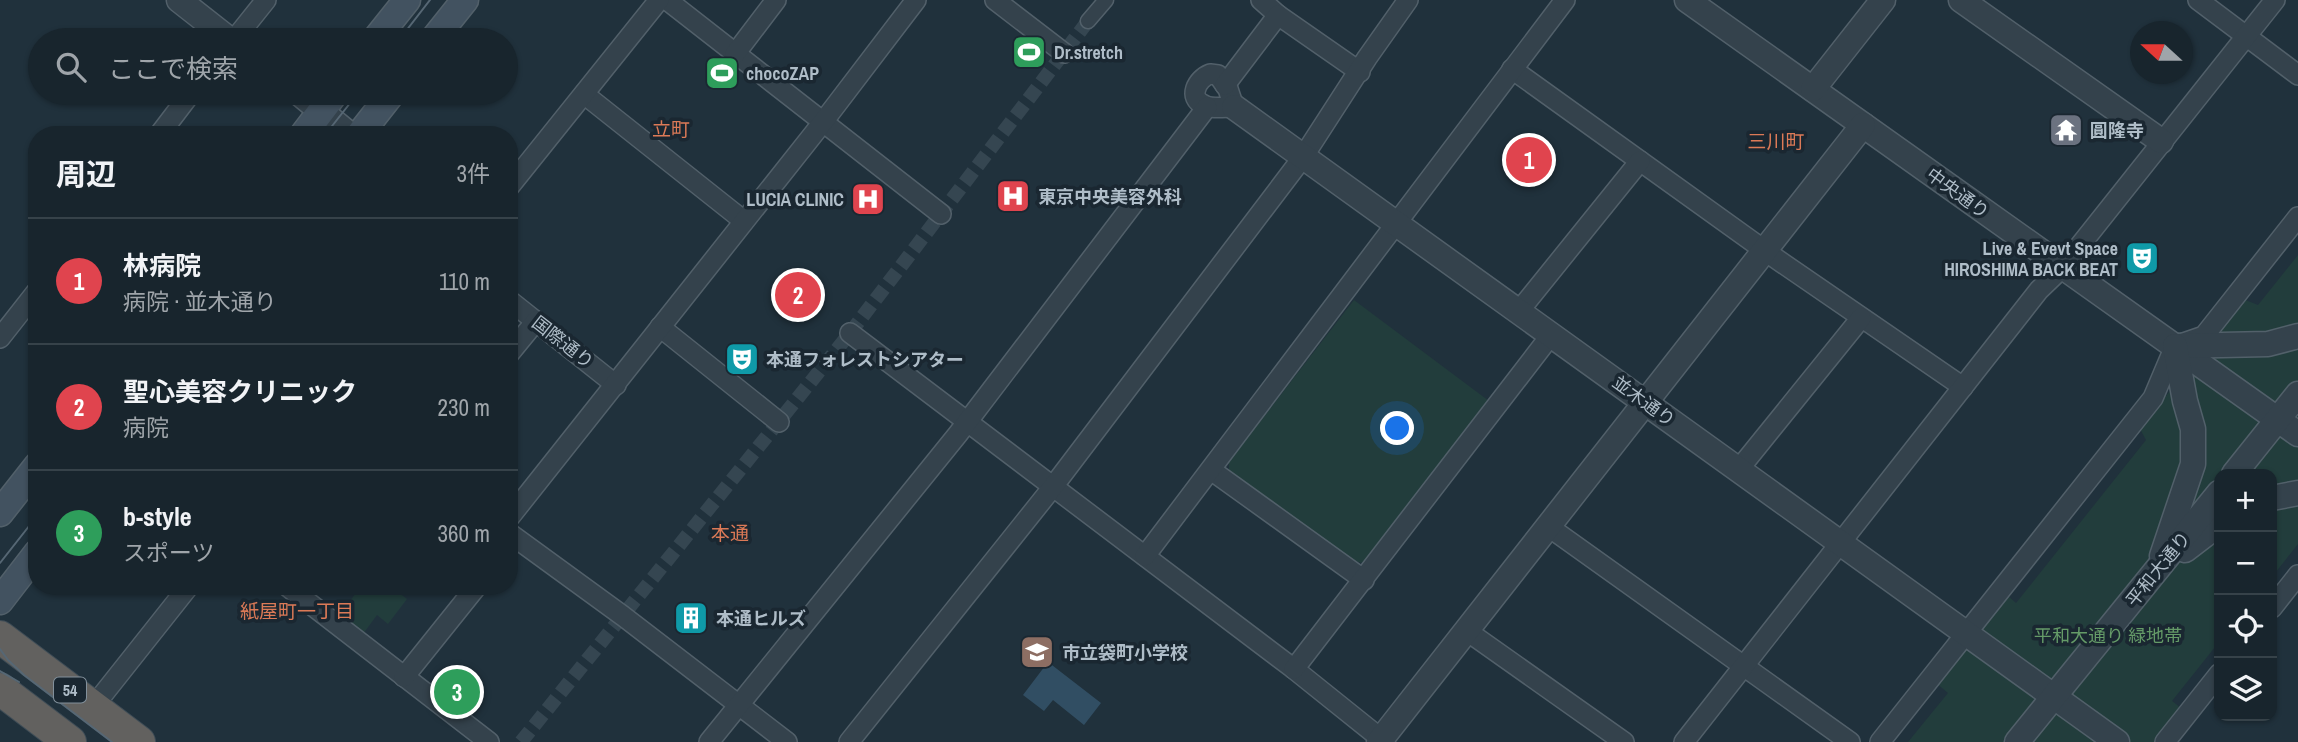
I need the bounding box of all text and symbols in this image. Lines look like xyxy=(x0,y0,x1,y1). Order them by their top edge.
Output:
north arrow xyxy=(2130,21,2193,84)
search box xyxy=(28,28,518,105)
sports icon: Dr.stretch xyxy=(1010,33,1048,71)
place label: Dr.stretch xyxy=(1054,40,1123,65)
icon: search xyxy=(52,48,90,86)
text: ここで検索 xyxy=(108,51,238,86)
sports icon: chocoZAP xyxy=(703,54,741,92)
place label: chocoZAP xyxy=(746,61,819,86)
temple icon: 圓隆寺 xyxy=(2047,111,2085,149)
district label: 立町 xyxy=(652,116,690,142)
place label: 圓隆寺 xyxy=(2090,118,2144,143)
district label: 三川町 xyxy=(1747,128,1805,154)
pin: 1 xyxy=(1506,134,1552,186)
text: 周辺 xyxy=(56,154,116,194)
text: 3件 xyxy=(457,158,490,189)
street label: 中央通り xyxy=(1922,162,1994,224)
hospital icon: 東京中央美容外科 xyxy=(994,177,1032,215)
hospital icon: LUCIA CLINIC xyxy=(849,180,887,218)
place label: 東京中央美容外科 xyxy=(1038,184,1182,209)
place label: LUCIA CLINIC xyxy=(746,187,844,212)
place label: Live & Evevt Space HIROSHIMA BACK BEAT xyxy=(1944,236,2118,282)
theatre icon: Live & Evevt Space HIROSHIMA BACK BEAT xyxy=(2123,239,2161,277)
text: 林病院 xyxy=(123,248,201,283)
text: 1 xyxy=(74,266,84,297)
text: 110 m xyxy=(439,266,490,297)
pin: 2 xyxy=(775,269,821,321)
text: 病院 · 並木通り xyxy=(123,286,277,317)
street label: 国際通り xyxy=(527,310,599,374)
theatre icon: 本通フォレストシアター xyxy=(723,340,761,378)
place label: 本通フォレストシアター xyxy=(766,347,964,372)
street label: 並木通り xyxy=(1608,370,1680,432)
text: 聖心美容クリニック xyxy=(123,374,357,409)
text: 2 xyxy=(74,392,84,423)
text: 230 m xyxy=(438,392,490,423)
your location xyxy=(1380,411,1414,445)
text: 病院 xyxy=(123,412,169,443)
map controls xyxy=(2214,469,2277,721)
button: + xyxy=(2214,469,2277,532)
text: b-style xyxy=(123,499,192,534)
text: 3 xyxy=(74,518,84,549)
text: 360 m xyxy=(438,518,490,549)
district label: 本通 xyxy=(711,520,749,546)
street label: 平和大通り xyxy=(2120,526,2196,612)
button: − xyxy=(2214,532,2277,595)
text: スポーツ xyxy=(123,537,215,568)
button: locate xyxy=(2214,595,2277,658)
district label: 紙屋町一丁目 xyxy=(240,598,354,624)
building icon: 本通ヒルズ xyxy=(672,599,710,637)
place label: 本通ヒルズ xyxy=(716,606,806,631)
park label: 平和大通り 緑地帯 xyxy=(2034,623,2182,648)
school or university icon: 市立袋町小学校 xyxy=(1018,633,1056,671)
place label: 市立袋町小学校 xyxy=(1062,640,1188,665)
button: layers xyxy=(2214,658,2277,721)
pin: 3 xyxy=(434,666,480,718)
road number: 54 xyxy=(54,678,86,702)

